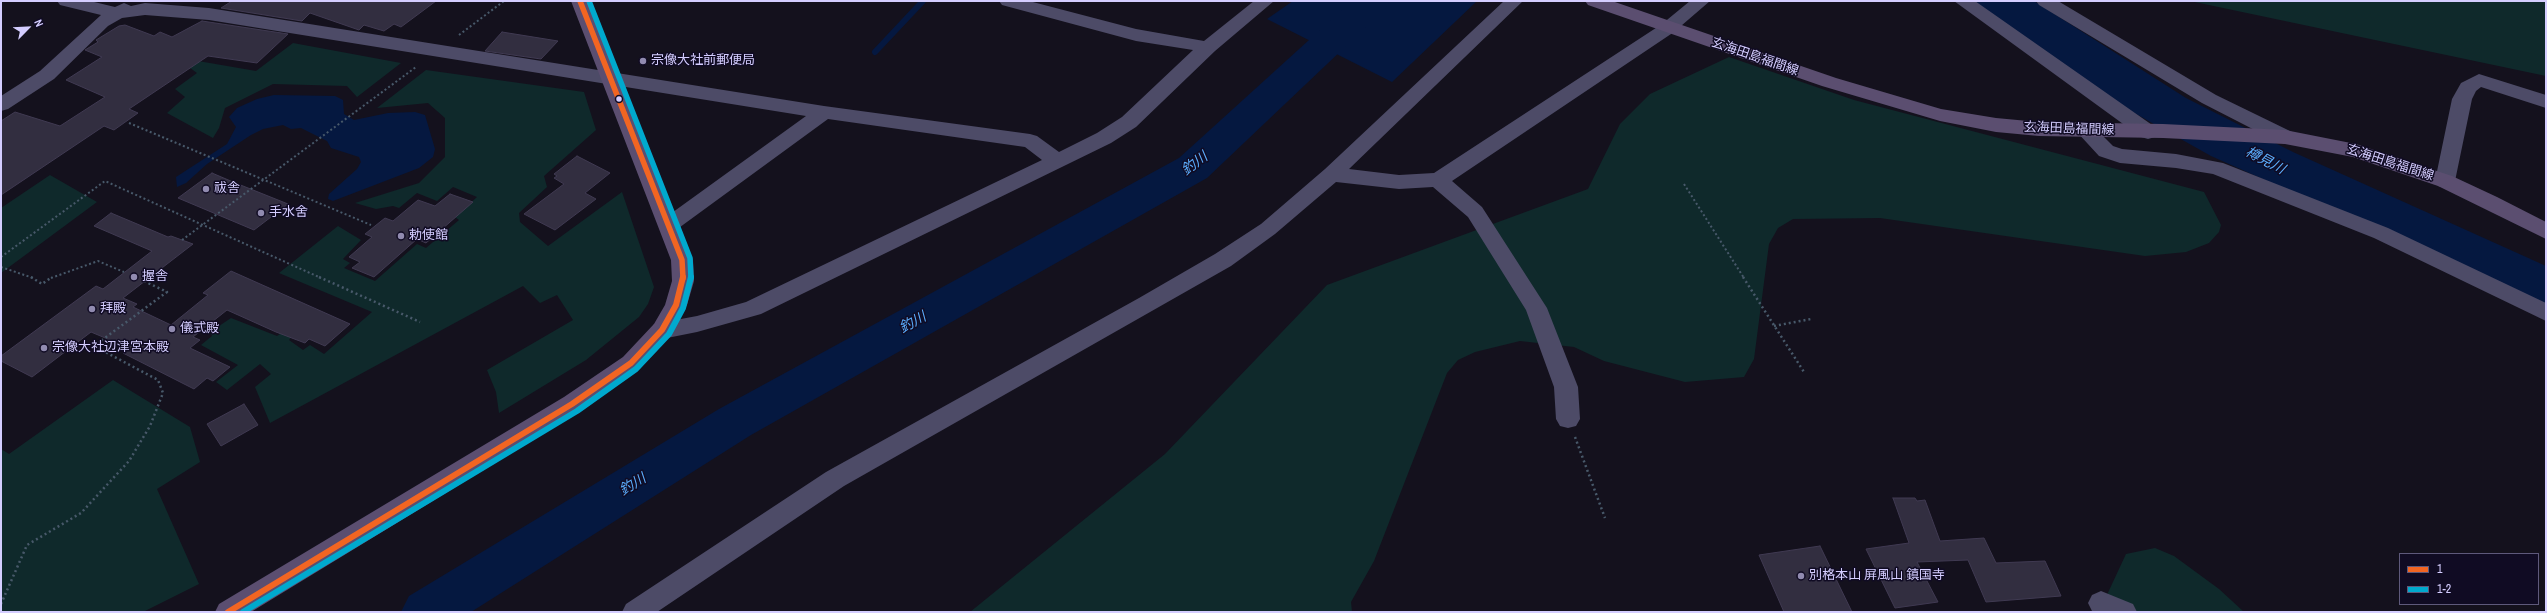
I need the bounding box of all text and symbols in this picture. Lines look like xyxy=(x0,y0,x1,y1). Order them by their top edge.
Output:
north arrow xyxy=(8,8,48,48)
text: N xyxy=(31,17,47,29)
street label: 玄海田島福間線 xyxy=(1709,35,1801,79)
place label: 宗像大社前郵便局 xyxy=(651,53,755,69)
marker: 宗像大社前郵便局 xyxy=(638,56,648,66)
unlabelled marker xyxy=(614,94,624,104)
street label: 玄海田島福間線 xyxy=(2023,120,2115,138)
street label: 玄海田島福間線 xyxy=(2344,142,2436,184)
water label: 樽見川 xyxy=(2243,144,2287,178)
water label: 釣川 xyxy=(1179,149,1211,179)
place label: 祓舎 xyxy=(214,181,240,197)
marker: 祓舎 xyxy=(201,184,211,194)
place label: 手水舍 xyxy=(269,205,308,221)
marker: 手水舍 xyxy=(256,208,266,218)
place label: 勅使館 xyxy=(409,228,448,244)
marker: 勅使館 xyxy=(396,231,406,241)
place label: 握舎 xyxy=(142,269,168,285)
marker: 握舎 xyxy=(129,272,139,282)
place label: 拜殿 xyxy=(100,301,126,317)
marker: 拜殿 xyxy=(87,304,97,314)
water label: 釣川 xyxy=(897,309,929,337)
place label: 儀式殿 xyxy=(180,321,219,337)
marker: 儀式殿 xyxy=(167,324,177,334)
place label: 宗像大社辺津宮本殿 xyxy=(52,340,169,356)
marker: 宗像大社辺津宮本殿 xyxy=(39,343,49,353)
water label: 釣川 xyxy=(617,470,649,500)
legend xyxy=(2399,553,2539,605)
text: 1 xyxy=(2437,561,2442,577)
place label: 別格本山 屏風山 鎮国寺 xyxy=(1809,568,1945,584)
marker: 別格本山 屏風山 鎮国寺 xyxy=(1796,571,1806,581)
text: 1-2 xyxy=(2437,581,2451,597)

